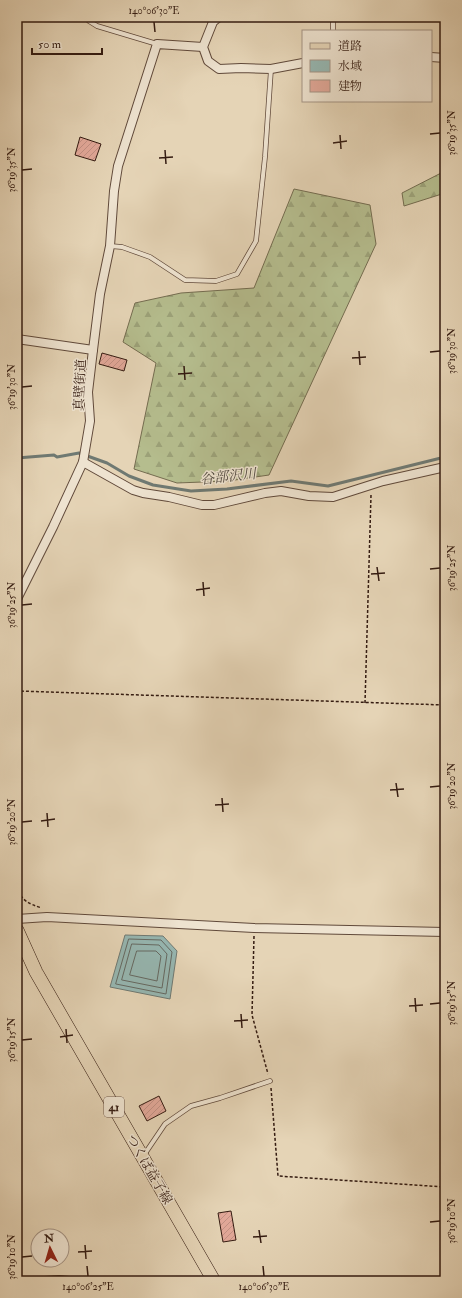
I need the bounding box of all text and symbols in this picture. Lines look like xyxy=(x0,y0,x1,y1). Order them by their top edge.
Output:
text: 140°06'30"E xyxy=(129,5,179,17)
scale bar xyxy=(32,30,102,56)
legend xyxy=(302,30,432,102)
text: 50 m xyxy=(38,37,62,52)
text: 道路 xyxy=(338,39,362,54)
text: 水域 xyxy=(338,59,362,74)
text: 建物 xyxy=(338,79,362,94)
text: 36°19'35"N xyxy=(446,110,458,156)
text: 36°19'35"N xyxy=(6,147,18,193)
text: 36°19'30"N xyxy=(446,328,458,374)
street label: 真壁街道 xyxy=(71,359,89,411)
text: 36°19'30"N xyxy=(6,364,18,410)
water label: 谷部沢川 xyxy=(199,465,259,488)
text: 36°19'25"N xyxy=(446,545,458,591)
text: 36°19'25"N xyxy=(6,582,18,628)
text: 36°19'20"N xyxy=(446,762,458,810)
text: 36°19'20"N xyxy=(6,798,18,846)
text: 36°19'15"N xyxy=(446,981,458,1025)
text: 36°19'15"N xyxy=(6,1018,18,1062)
road number: 41 xyxy=(104,1097,124,1117)
street label: つくば益子線 xyxy=(123,1132,176,1207)
text: 36°19'10"N xyxy=(446,1198,458,1244)
north arrow xyxy=(30,1228,70,1268)
text: N xyxy=(43,1232,56,1246)
text: 36°19'10"N xyxy=(6,1234,18,1280)
text: 140°06'25"E xyxy=(62,1281,114,1293)
text: 140°06'30"E xyxy=(239,1281,289,1293)

